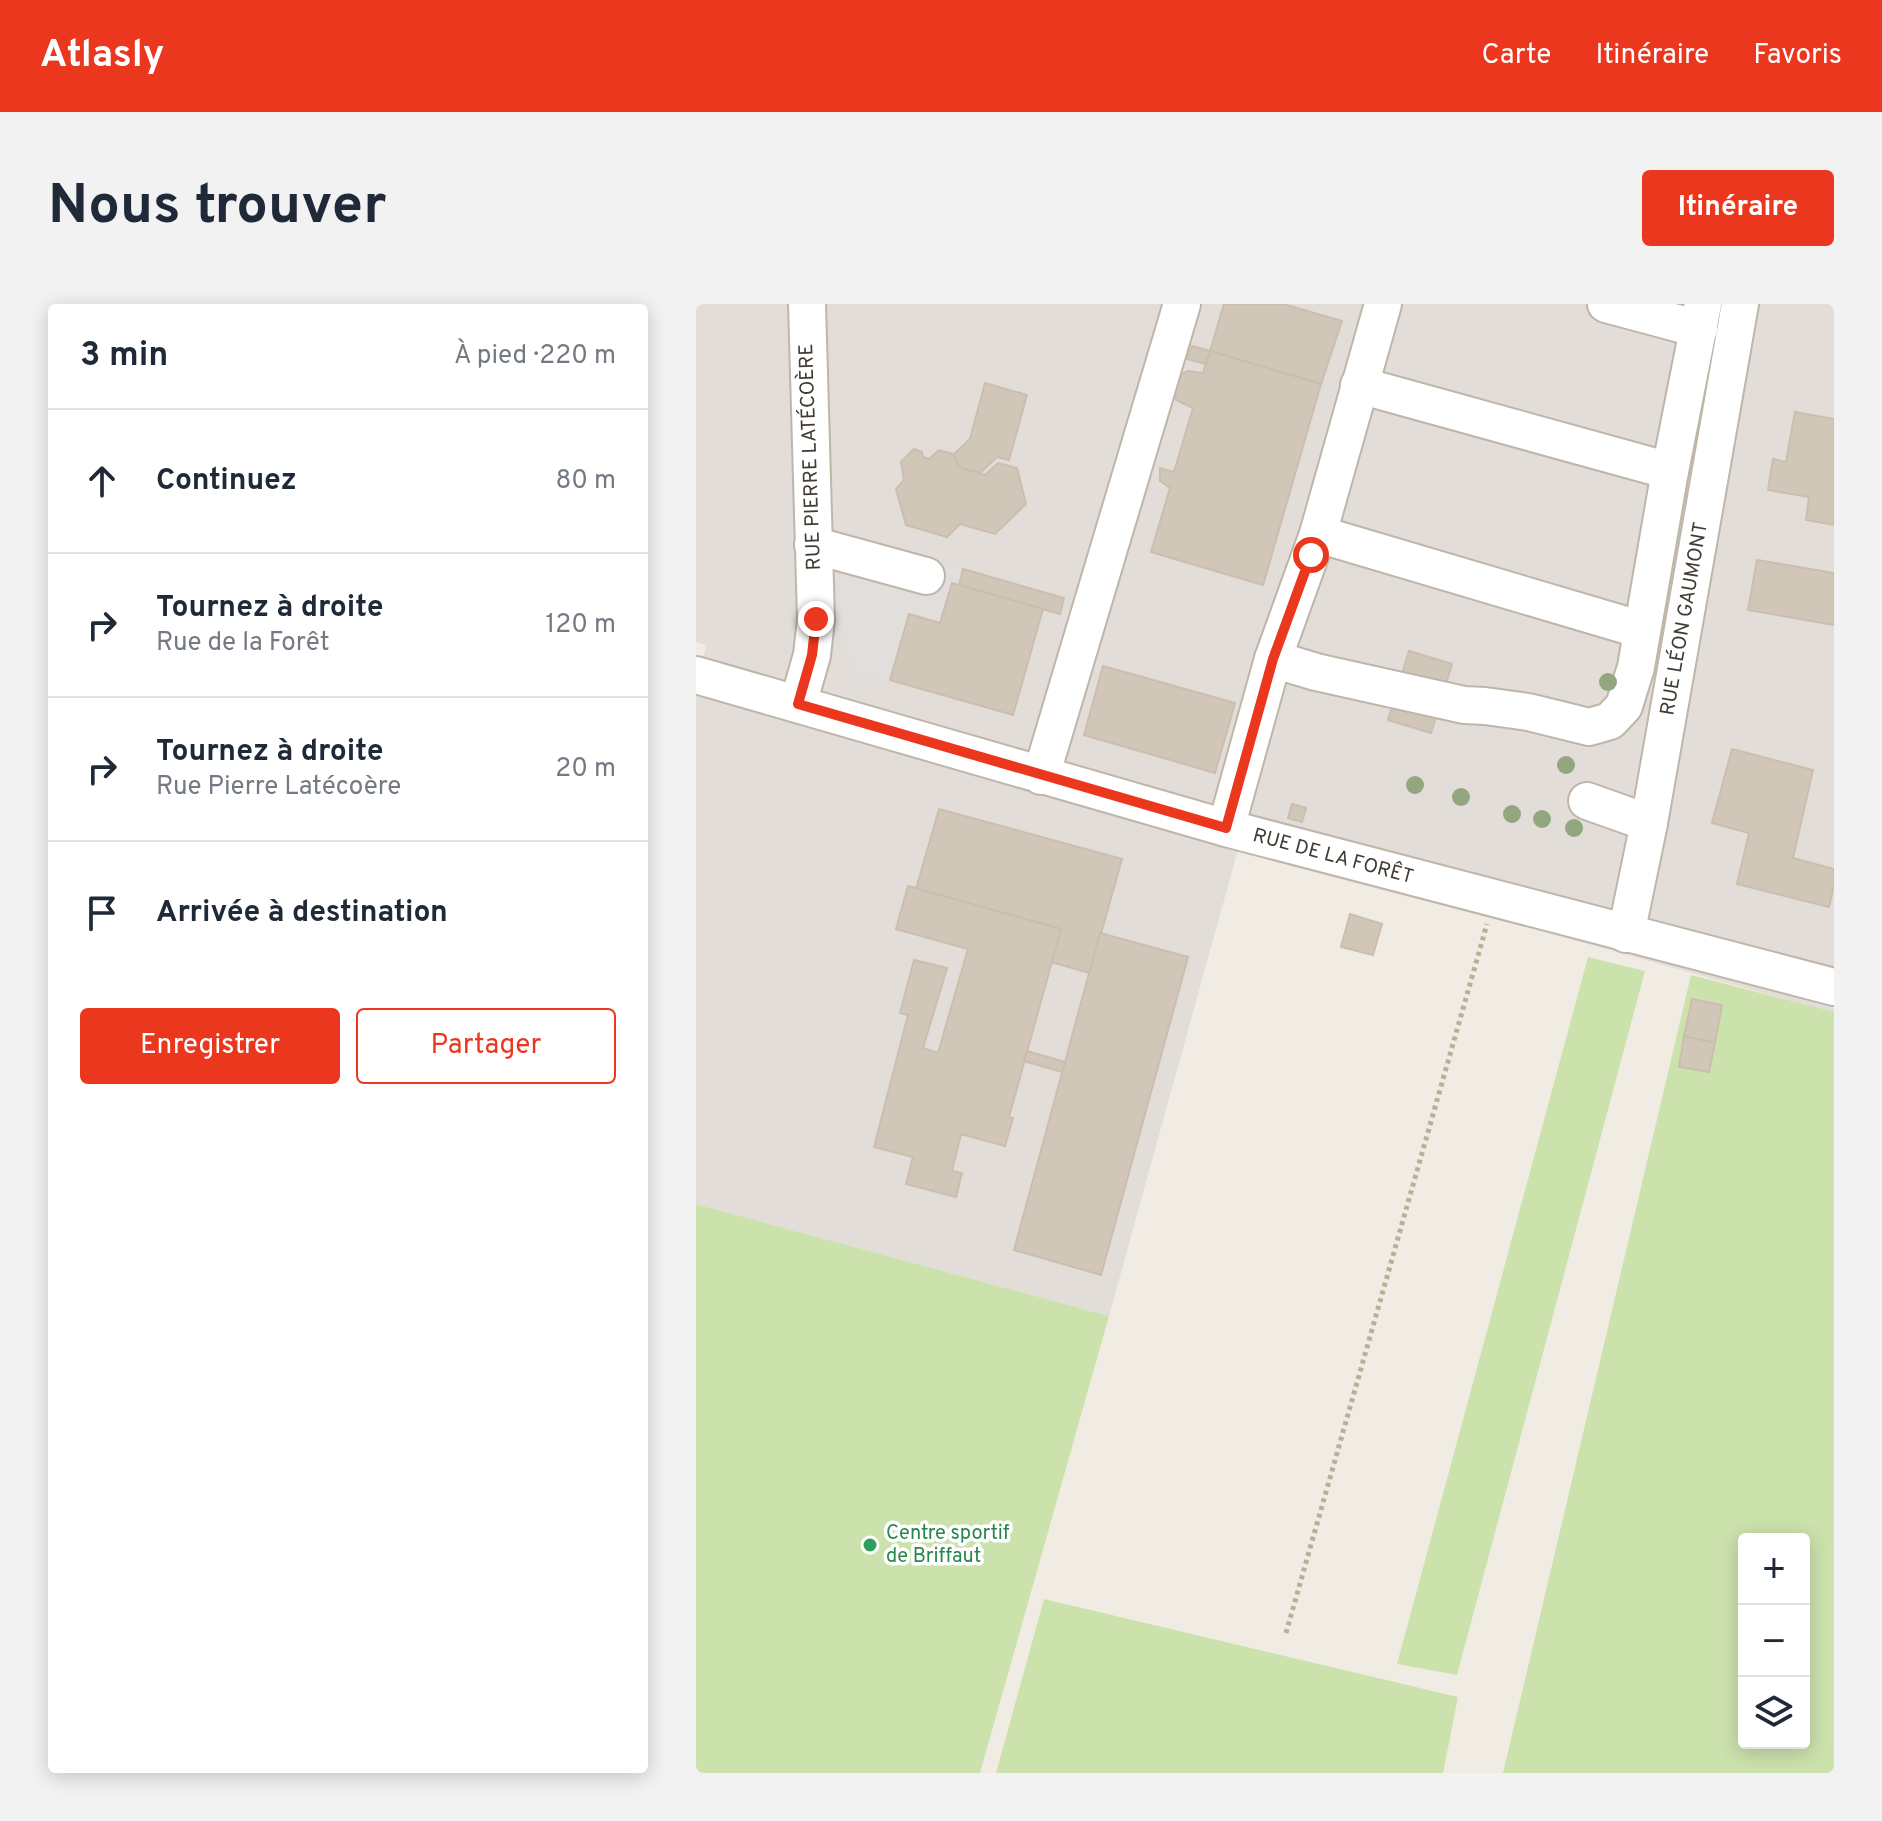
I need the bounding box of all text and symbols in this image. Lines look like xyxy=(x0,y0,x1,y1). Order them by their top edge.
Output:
text: Atlasly xyxy=(40,32,164,81)
text: Carte xyxy=(1482,38,1551,74)
text: Itinéraire xyxy=(1595,38,1709,74)
text: Favoris xyxy=(1753,38,1842,74)
button: Itinéraire xyxy=(1642,170,1834,246)
text: Nous trouver xyxy=(48,173,387,243)
text: 3 min xyxy=(80,335,168,378)
text: À pied · 220 m xyxy=(454,340,616,373)
street label: RUE PIERRE LATÉCOÈRE xyxy=(792,343,828,571)
icon: ahead xyxy=(80,459,124,503)
text: Continuez xyxy=(156,463,297,500)
text: 80 m xyxy=(556,465,616,498)
street label: RUE LÉON GAUMONT xyxy=(1653,520,1715,718)
route start xyxy=(1293,537,1329,573)
text: Tournez à droite xyxy=(156,590,384,627)
route end xyxy=(798,601,834,637)
icon: right xyxy=(80,603,124,647)
text: 120 m xyxy=(546,609,616,642)
text: Rue de la Forêt xyxy=(156,627,330,660)
text: Tournez à droite xyxy=(156,734,384,771)
icon: right xyxy=(80,747,124,791)
text: 20 m xyxy=(555,753,616,786)
text: Rue Pierre Latécoère xyxy=(156,771,401,804)
street label: RUE DE LA FORÊT xyxy=(1250,821,1417,891)
icon: arrive xyxy=(80,891,124,935)
text: Arrivée à destination xyxy=(156,895,448,932)
button: Enregistrer xyxy=(80,1008,340,1084)
button: Partager xyxy=(356,1008,616,1084)
place label: Centre sportif de Briffaut xyxy=(886,1521,1010,1570)
map controls xyxy=(1738,1533,1810,1749)
button: + xyxy=(1738,1533,1810,1605)
marker: Centre sportif de Briffaut xyxy=(861,1536,879,1554)
button: − xyxy=(1738,1605,1810,1677)
button: layers xyxy=(1738,1677,1810,1749)

